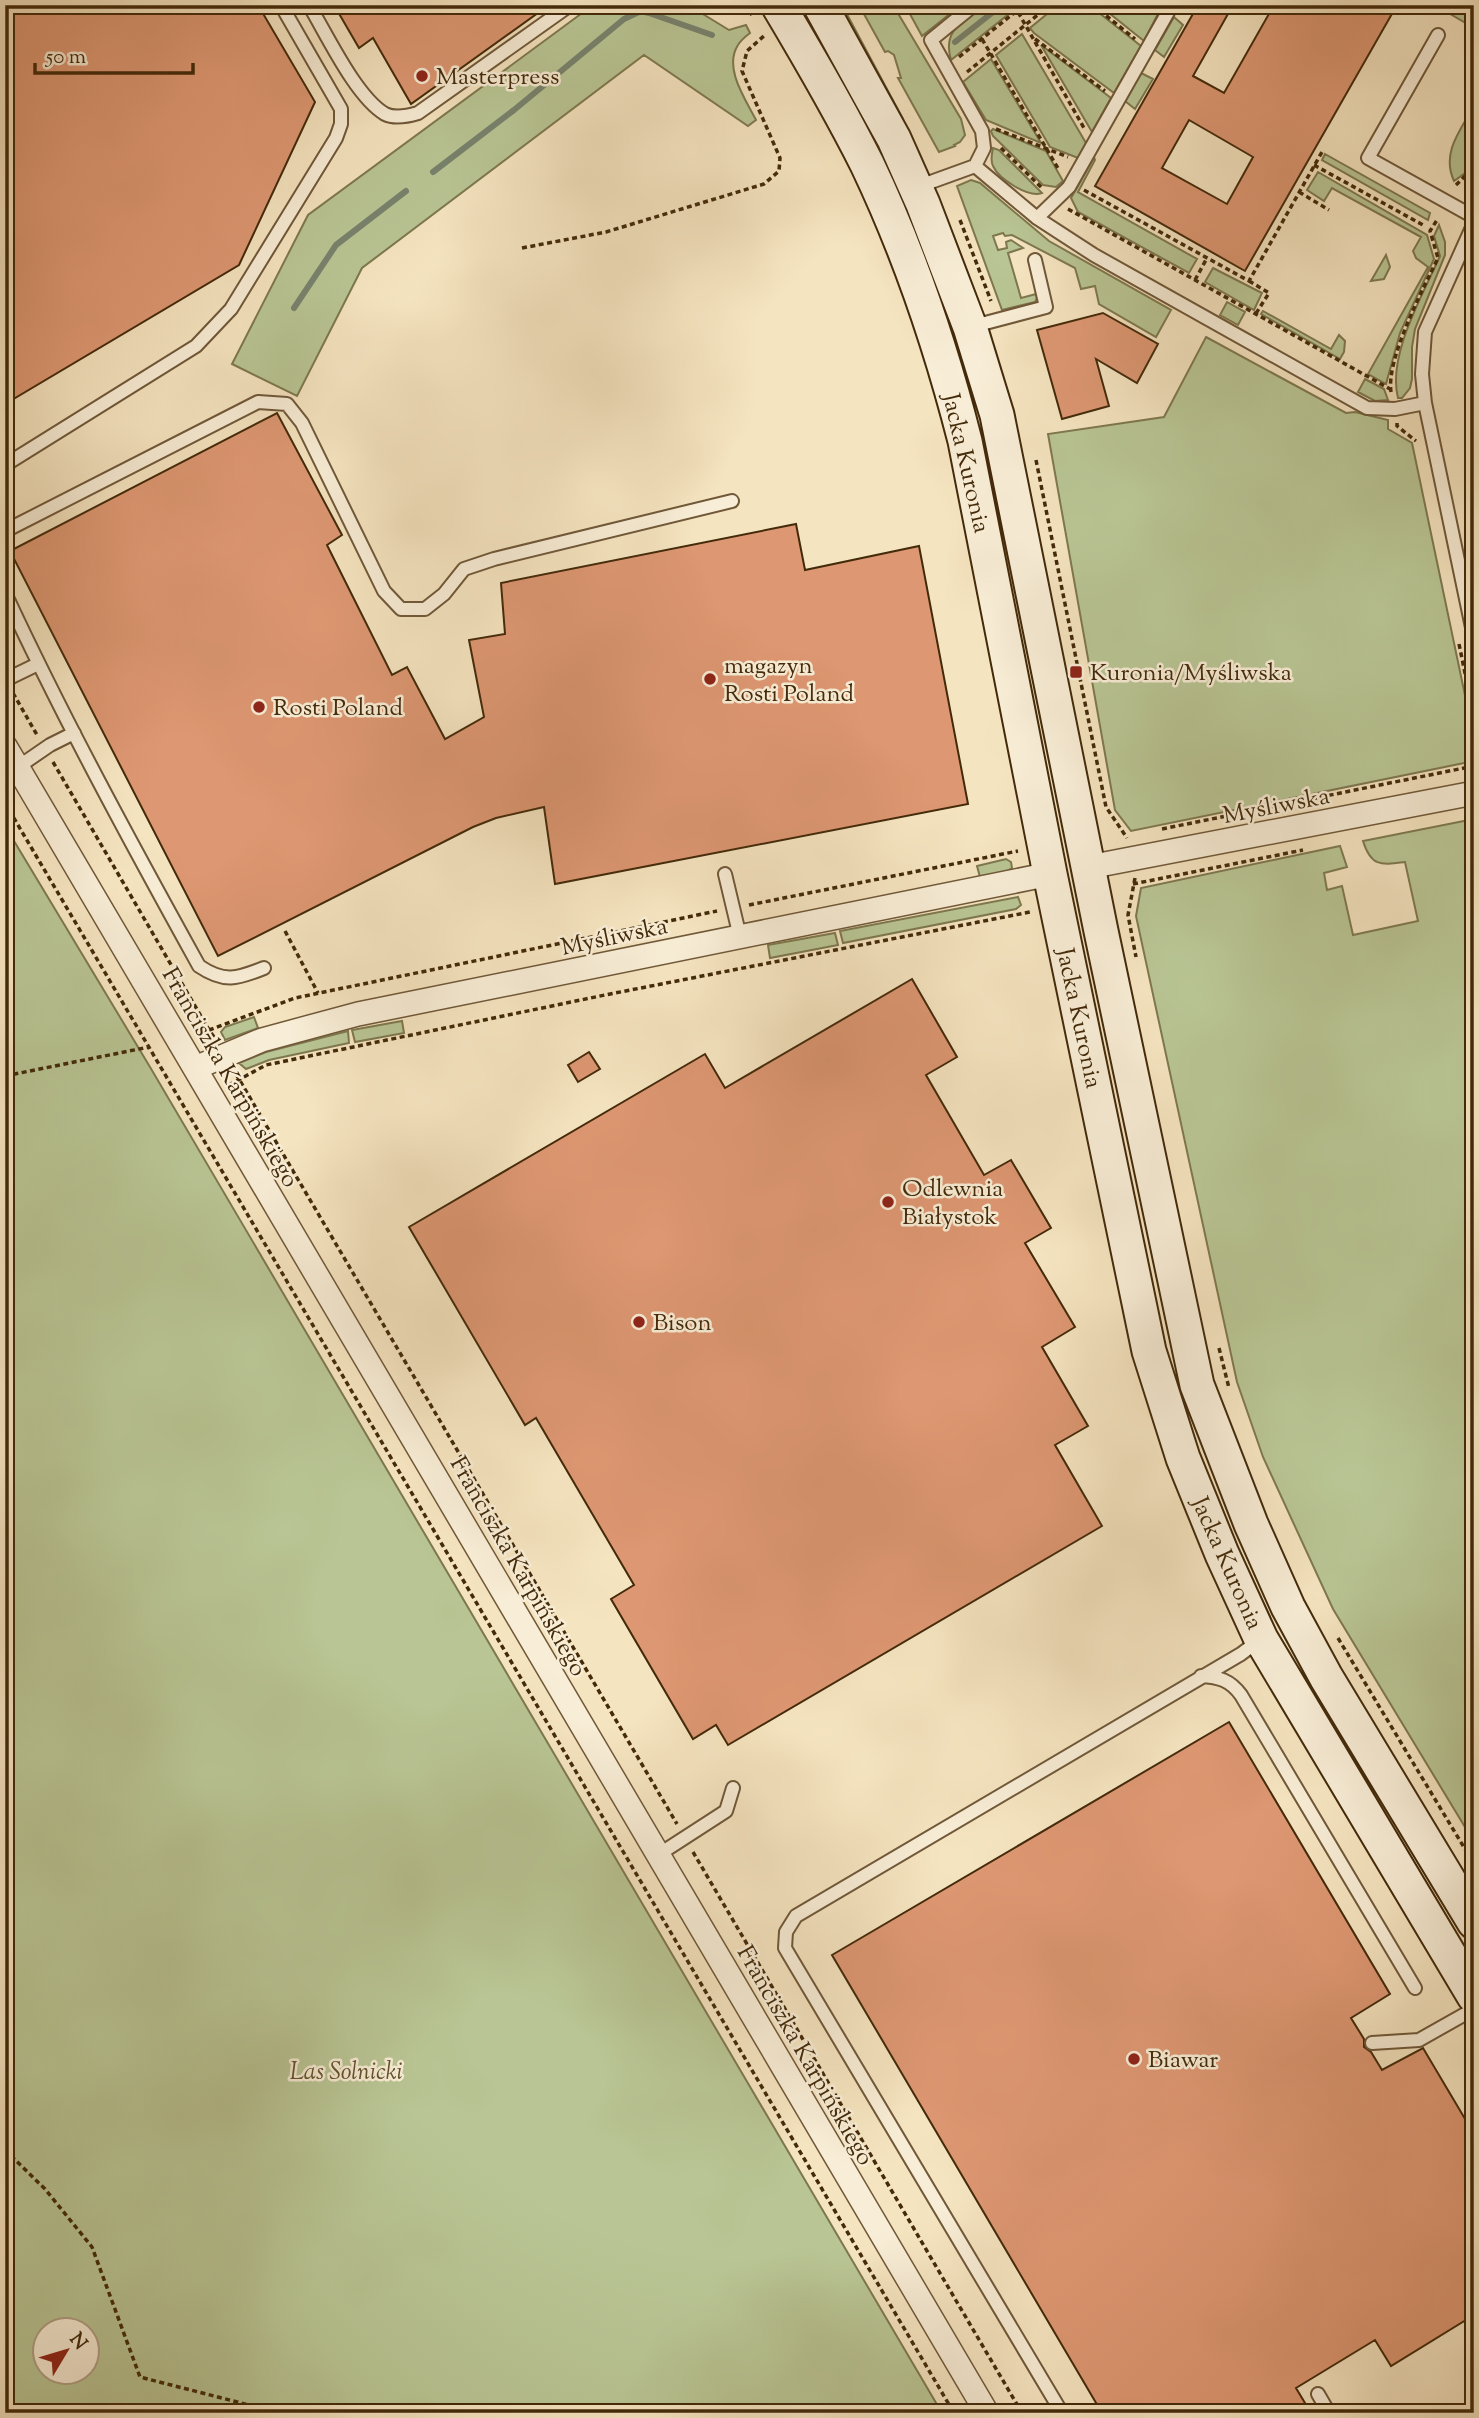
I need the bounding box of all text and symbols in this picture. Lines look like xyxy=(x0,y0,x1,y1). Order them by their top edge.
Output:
scale bar xyxy=(35,32,192,76)
text: 50 m xyxy=(45,43,86,73)
place label: Masterpress xyxy=(436,61,559,95)
marker: Masterpress xyxy=(414,68,430,84)
street label: Jacka Kuronia xyxy=(932,388,998,537)
place label: magazyn Rosti Poland xyxy=(724,650,854,712)
place label: Kuronia/Myśliwska xyxy=(1090,657,1292,691)
marker: Kuronia/Myśliwska xyxy=(1068,664,1084,680)
marker: magazyn Rosti Poland xyxy=(702,671,718,687)
place label: Rosti Poland xyxy=(273,692,403,726)
marker: Rosti Poland xyxy=(251,699,267,715)
street label: Myśliwska xyxy=(1220,780,1333,834)
street label: Myśliwska xyxy=(558,910,671,966)
street label: Jacka Kuronia xyxy=(1046,943,1109,1092)
street label: Franciszka Karpińskiego xyxy=(152,962,306,1194)
place label: Odlewnia Białystok xyxy=(902,1173,1003,1235)
marker: Odlewnia Białystok xyxy=(880,1194,896,1210)
place label: Bison xyxy=(653,1307,712,1341)
marker: Bison xyxy=(631,1314,647,1330)
street label: Franciszka Karpińskiego xyxy=(440,1451,594,1683)
street label: Jacka Kuronia xyxy=(1181,1490,1271,1636)
street label: Franciszka Karpińskiego xyxy=(727,1940,881,2172)
place label: Biawar xyxy=(1148,2044,1218,2078)
marker: Biawar xyxy=(1126,2051,1142,2067)
park label: Las Solnicki xyxy=(289,2056,403,2090)
north arrow xyxy=(32,2316,102,2386)
text: N xyxy=(62,2328,93,2356)

